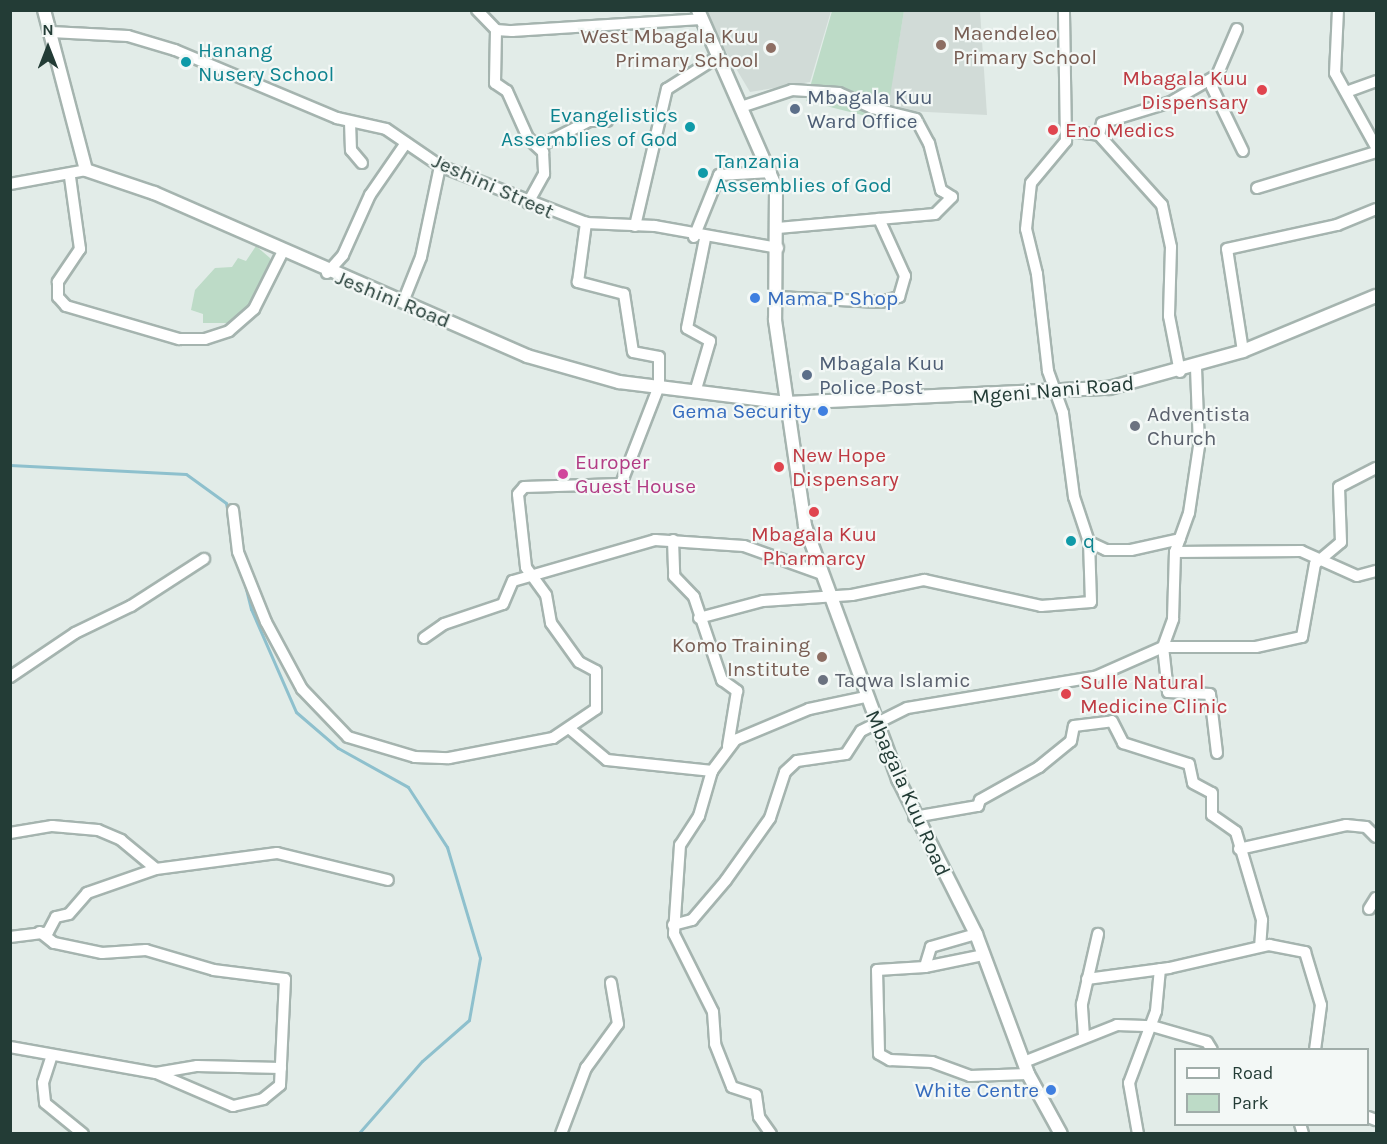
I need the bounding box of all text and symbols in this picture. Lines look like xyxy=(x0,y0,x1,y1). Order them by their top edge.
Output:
north arrow xyxy=(18,18,78,78)
text: N xyxy=(42,20,54,39)
place label: Maendeleo Primary School xyxy=(953,20,1097,70)
place label: West Mbagala Kuu Primary School xyxy=(580,23,759,73)
place label: Hanang Nusery School xyxy=(198,37,334,87)
marker: Maendeleo Primary School xyxy=(934,38,948,52)
marker: West Mbagala Kuu Primary School xyxy=(764,41,778,55)
marker: Hanang Nusery School xyxy=(179,55,193,69)
place label: Mbagala Kuu Dispensary xyxy=(1122,65,1248,115)
marker: Mbagala Kuu Dispensary xyxy=(1253,81,1271,99)
place label: Mbagala Kuu Ward Office xyxy=(807,84,933,134)
place label: Evangelistics Assemblies of God xyxy=(501,102,678,152)
marker: Mbagala Kuu Ward Office xyxy=(788,102,802,116)
place label: Eno Medics xyxy=(1065,117,1175,143)
marker: Evangelistics Assemblies of God xyxy=(683,120,697,134)
marker: Eno Medics xyxy=(1046,123,1060,137)
street label: Jeshini Street xyxy=(428,148,558,224)
place label: Tanzania Assemblies of God xyxy=(715,148,892,198)
marker: Tanzania Assemblies of God xyxy=(696,166,710,180)
street label: Jeshini Road xyxy=(332,265,454,333)
place label: Mama P Shop xyxy=(767,285,898,311)
marker: Mama P Shop xyxy=(748,291,762,305)
place label: Mbagala Kuu Police Post xyxy=(819,350,945,400)
marker: Mbagala Kuu Police Post xyxy=(800,368,814,382)
street label: Mgeni Nani Road xyxy=(971,370,1135,410)
place label: Gema Security xyxy=(672,398,811,424)
place label: Adventista Church xyxy=(1147,401,1250,451)
marker: Gema Security xyxy=(816,404,830,418)
marker: Adventista Church xyxy=(1128,419,1142,433)
place label: New Hope Dispensary xyxy=(792,442,899,492)
place label: Europer Guest House xyxy=(575,449,696,499)
marker: New Hope Dispensary xyxy=(770,458,788,476)
marker: Europer Guest House xyxy=(556,467,570,481)
marker: Mbagala Kuu Pharmarcy xyxy=(807,505,821,519)
place label: Mbagala Kuu Pharmarcy xyxy=(751,521,877,571)
place label: q xyxy=(1083,528,1095,554)
marker: q xyxy=(1064,534,1078,548)
place label: Komo Training Institute xyxy=(672,632,810,682)
marker: Komo Training Institute xyxy=(815,650,829,664)
place label: Taqwa Islamic xyxy=(835,667,970,693)
place label: Sulle Natural Medicine Clinic xyxy=(1080,669,1228,719)
marker: Taqwa Islamic xyxy=(816,673,830,687)
marker: Sulle Natural Medicine Clinic xyxy=(1057,685,1075,703)
street label: Mbagala Kuu Road xyxy=(860,706,956,880)
legend xyxy=(1174,1048,1369,1126)
text: Road xyxy=(1232,1062,1273,1084)
place label: White Centre xyxy=(915,1077,1039,1103)
marker: White Centre xyxy=(1044,1083,1058,1097)
text: Park xyxy=(1232,1092,1269,1114)

